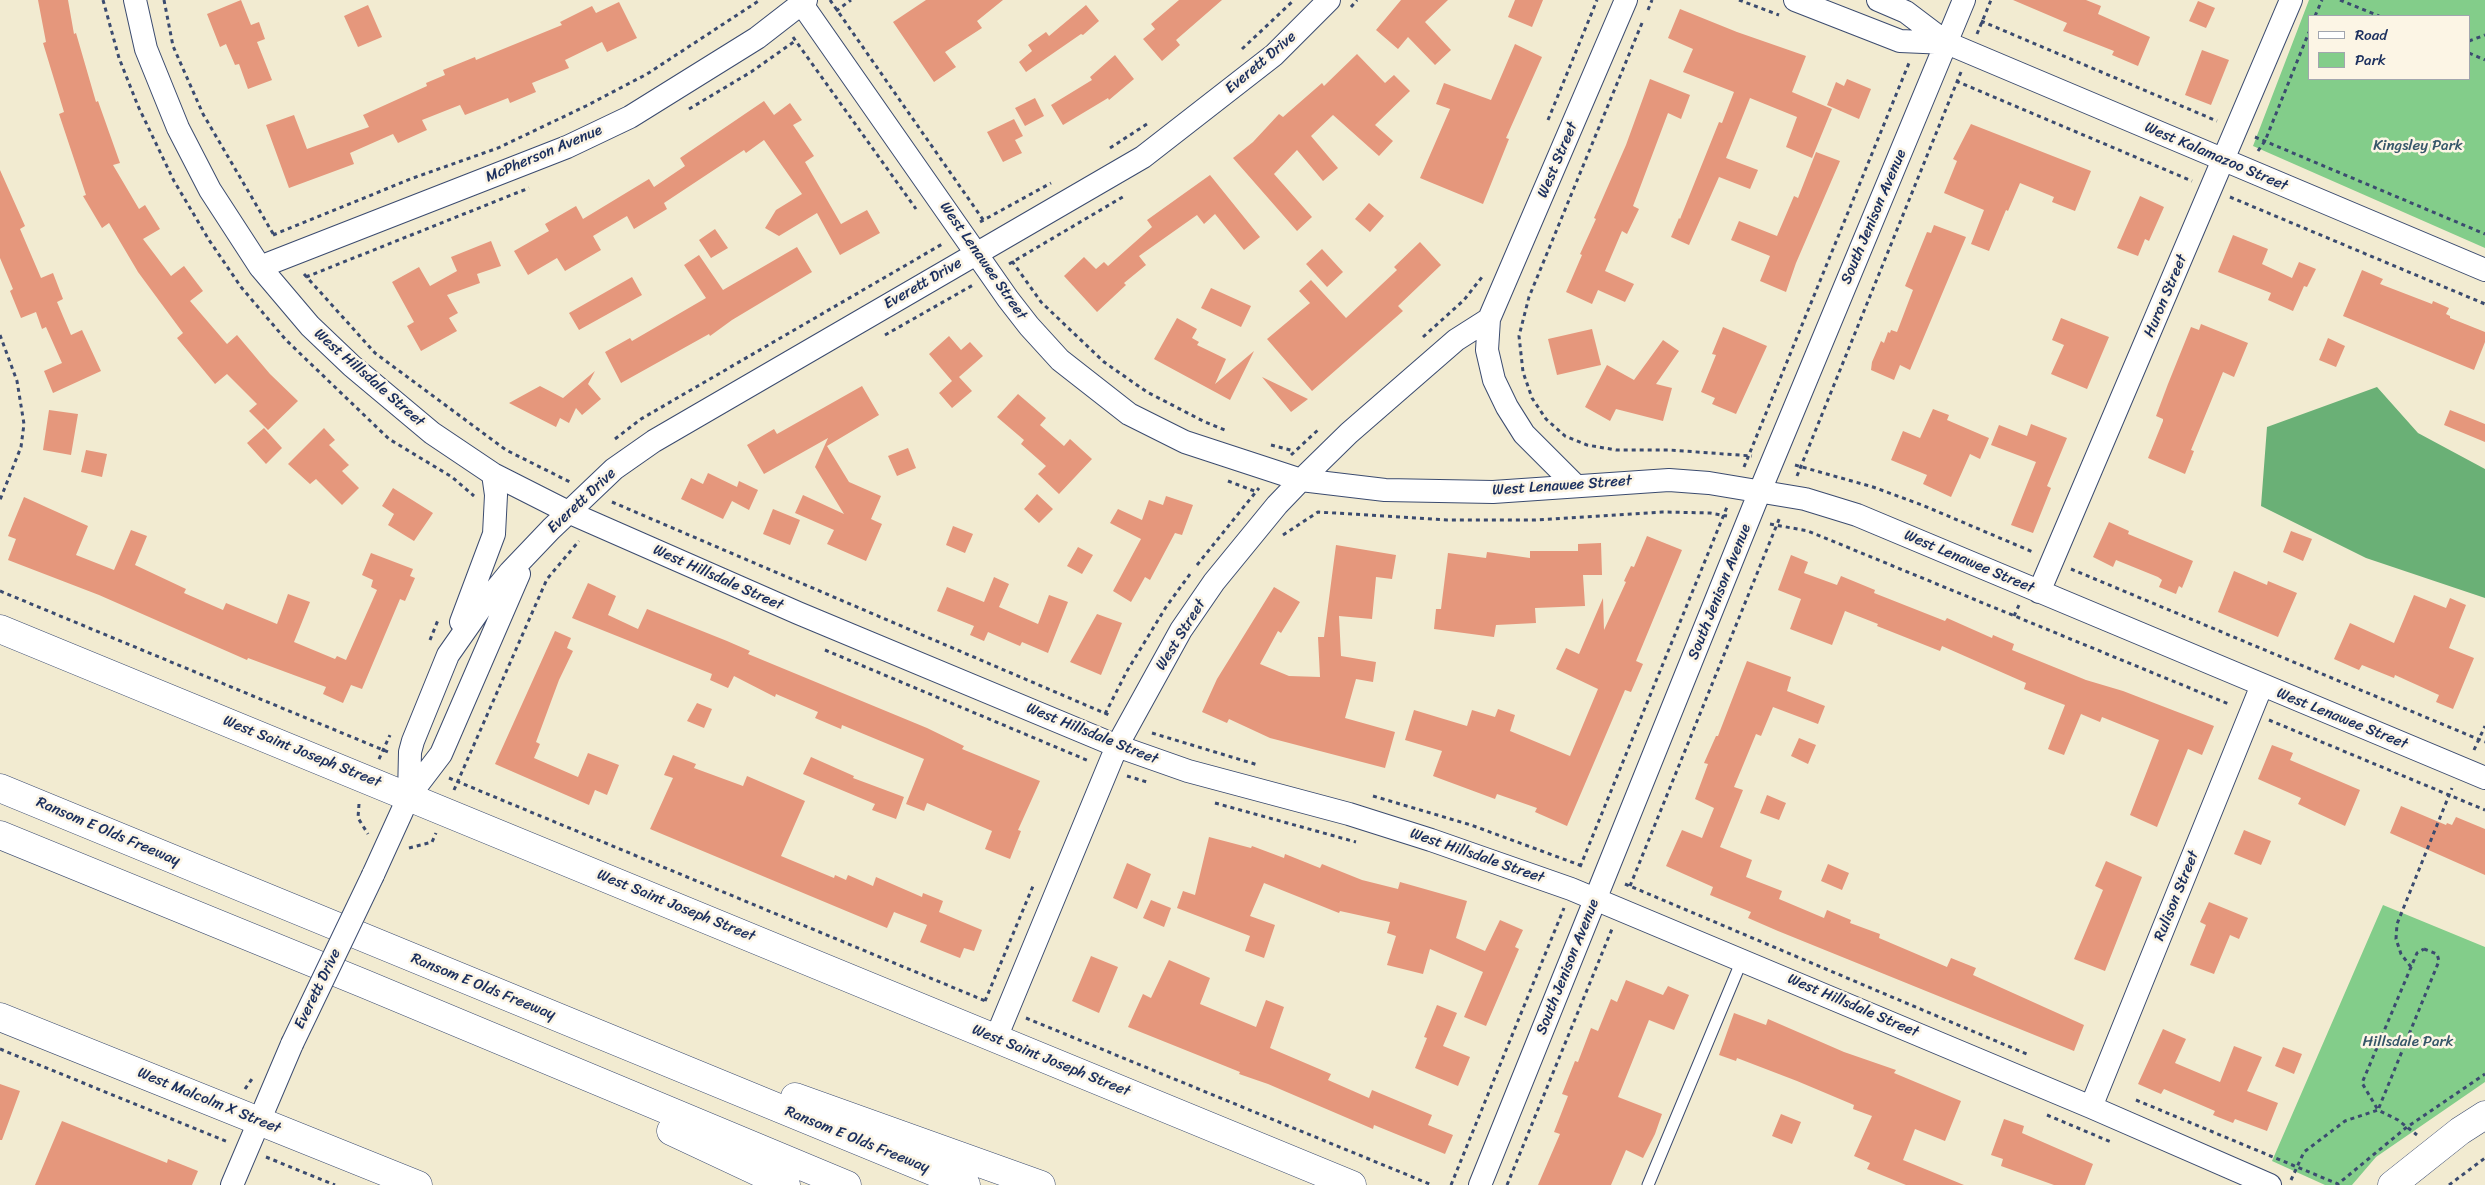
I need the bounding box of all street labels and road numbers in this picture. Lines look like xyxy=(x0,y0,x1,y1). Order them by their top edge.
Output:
street label: Everett Drive xyxy=(1222,28,1300,98)
street label: West Kalamazoo Street xyxy=(2142,119,2290,195)
street label: West Street xyxy=(1534,120,1582,200)
street label: McPherson Avenue xyxy=(483,121,605,187)
street label: South Jenison Avenue xyxy=(1837,147,1911,287)
street label: West Lenawee Street xyxy=(936,199,1030,323)
street label: Huron Street xyxy=(2141,252,2191,340)
street label: Everett Drive xyxy=(881,254,965,314)
street label: West Hillsdale Street xyxy=(310,325,428,431)
street label: Everett Drive xyxy=(544,465,620,537)
street label: West Lenawee Street xyxy=(1492,472,1632,500)
street label: South Jenison Avenue xyxy=(1685,522,1755,662)
street label: West Lenawee Street xyxy=(1901,526,2037,598)
street label: West Hillsdale Street xyxy=(650,541,786,615)
street label: West Street xyxy=(1152,596,1210,674)
street label: West Lenawee Street xyxy=(2274,684,2410,754)
street label: West Hillsdale Street xyxy=(1023,699,1161,769)
street label: West Saint Joseph Street xyxy=(220,712,384,792)
street label: Ransom E Olds Freeway xyxy=(34,794,182,870)
street label: West Hillsdale Street xyxy=(1408,825,1546,887)
street label: Rulison Street xyxy=(2151,848,2203,944)
street label: West Saint Joseph Street xyxy=(594,866,758,946)
street label: South Jenison Avenue xyxy=(1533,897,1603,1037)
street label: Everett Drive xyxy=(291,946,345,1032)
street label: Ransom E Olds Freeway xyxy=(408,950,558,1024)
street label: West Hillsdale Street xyxy=(1785,970,1921,1042)
street label: West Saint Joseph Street xyxy=(969,1021,1133,1101)
street label: West Malcolm X Street xyxy=(135,1064,283,1138)
street label: Ransom E Olds Freeway xyxy=(782,1103,932,1177)

